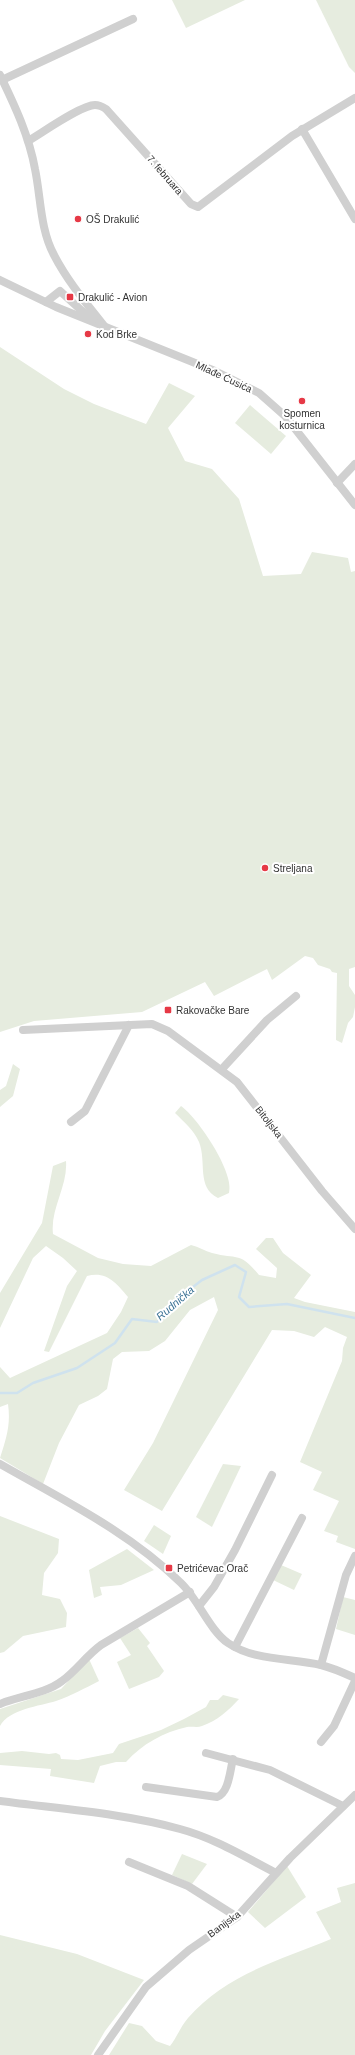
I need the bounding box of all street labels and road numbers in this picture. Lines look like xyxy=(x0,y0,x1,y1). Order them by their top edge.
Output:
street label: 7. februara xyxy=(145,153,185,197)
street label: Mlađe Ćusića xyxy=(194,358,255,395)
street label: Bitoljska xyxy=(253,1104,285,1140)
street label: Banijska xyxy=(205,1908,243,1940)

